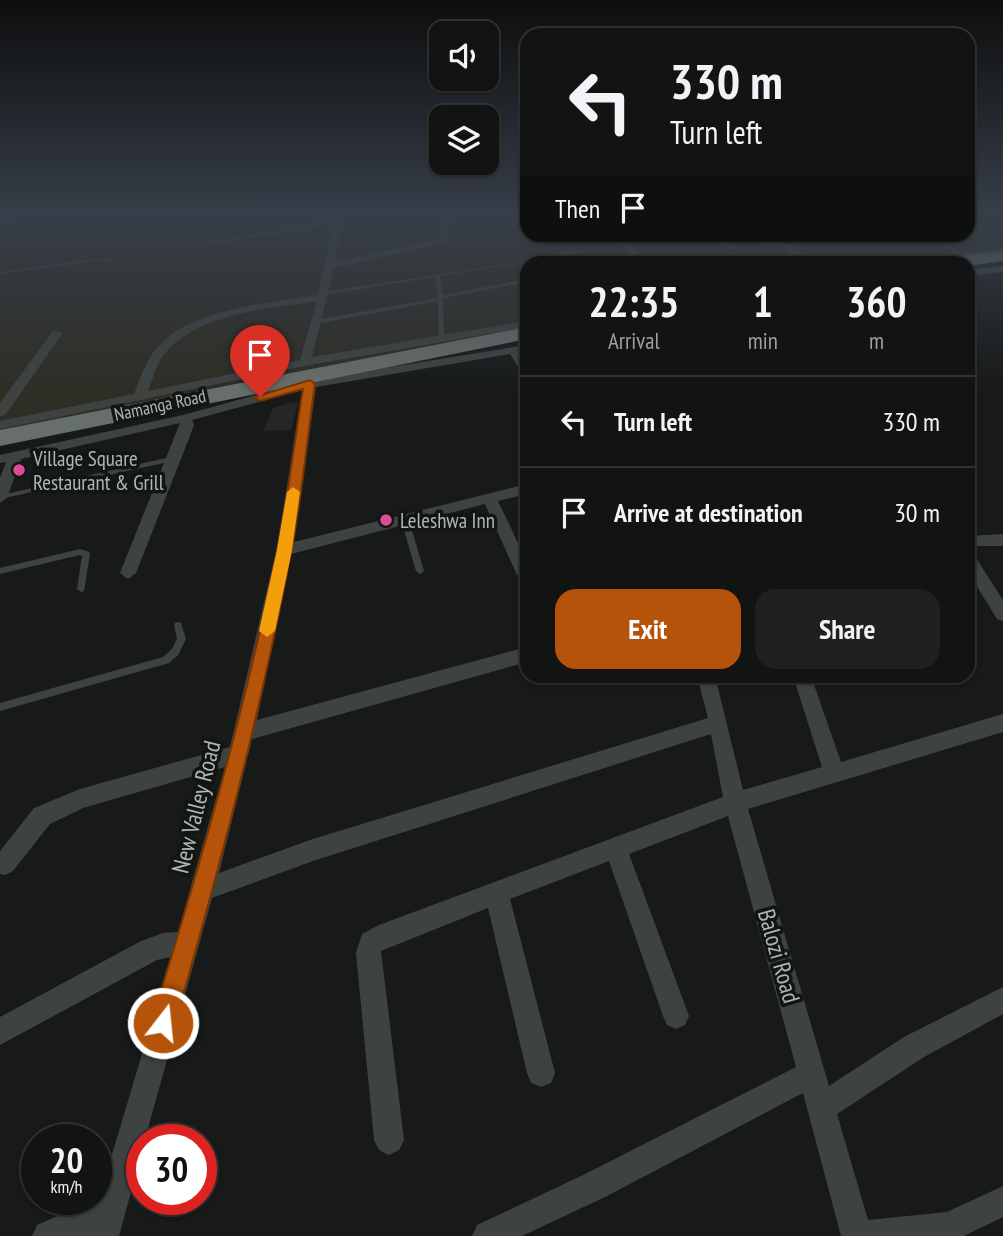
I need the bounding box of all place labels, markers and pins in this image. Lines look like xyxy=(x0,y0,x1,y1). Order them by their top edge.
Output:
pin xyxy=(230,325,290,397)
place label: Village Square Restaurant & Grill xyxy=(32,445,164,496)
marker: Village Square Restaurant & Grill xyxy=(11,462,27,478)
place label: Leleshwa Inn xyxy=(400,507,495,534)
marker: Leleshwa Inn xyxy=(378,512,394,528)

